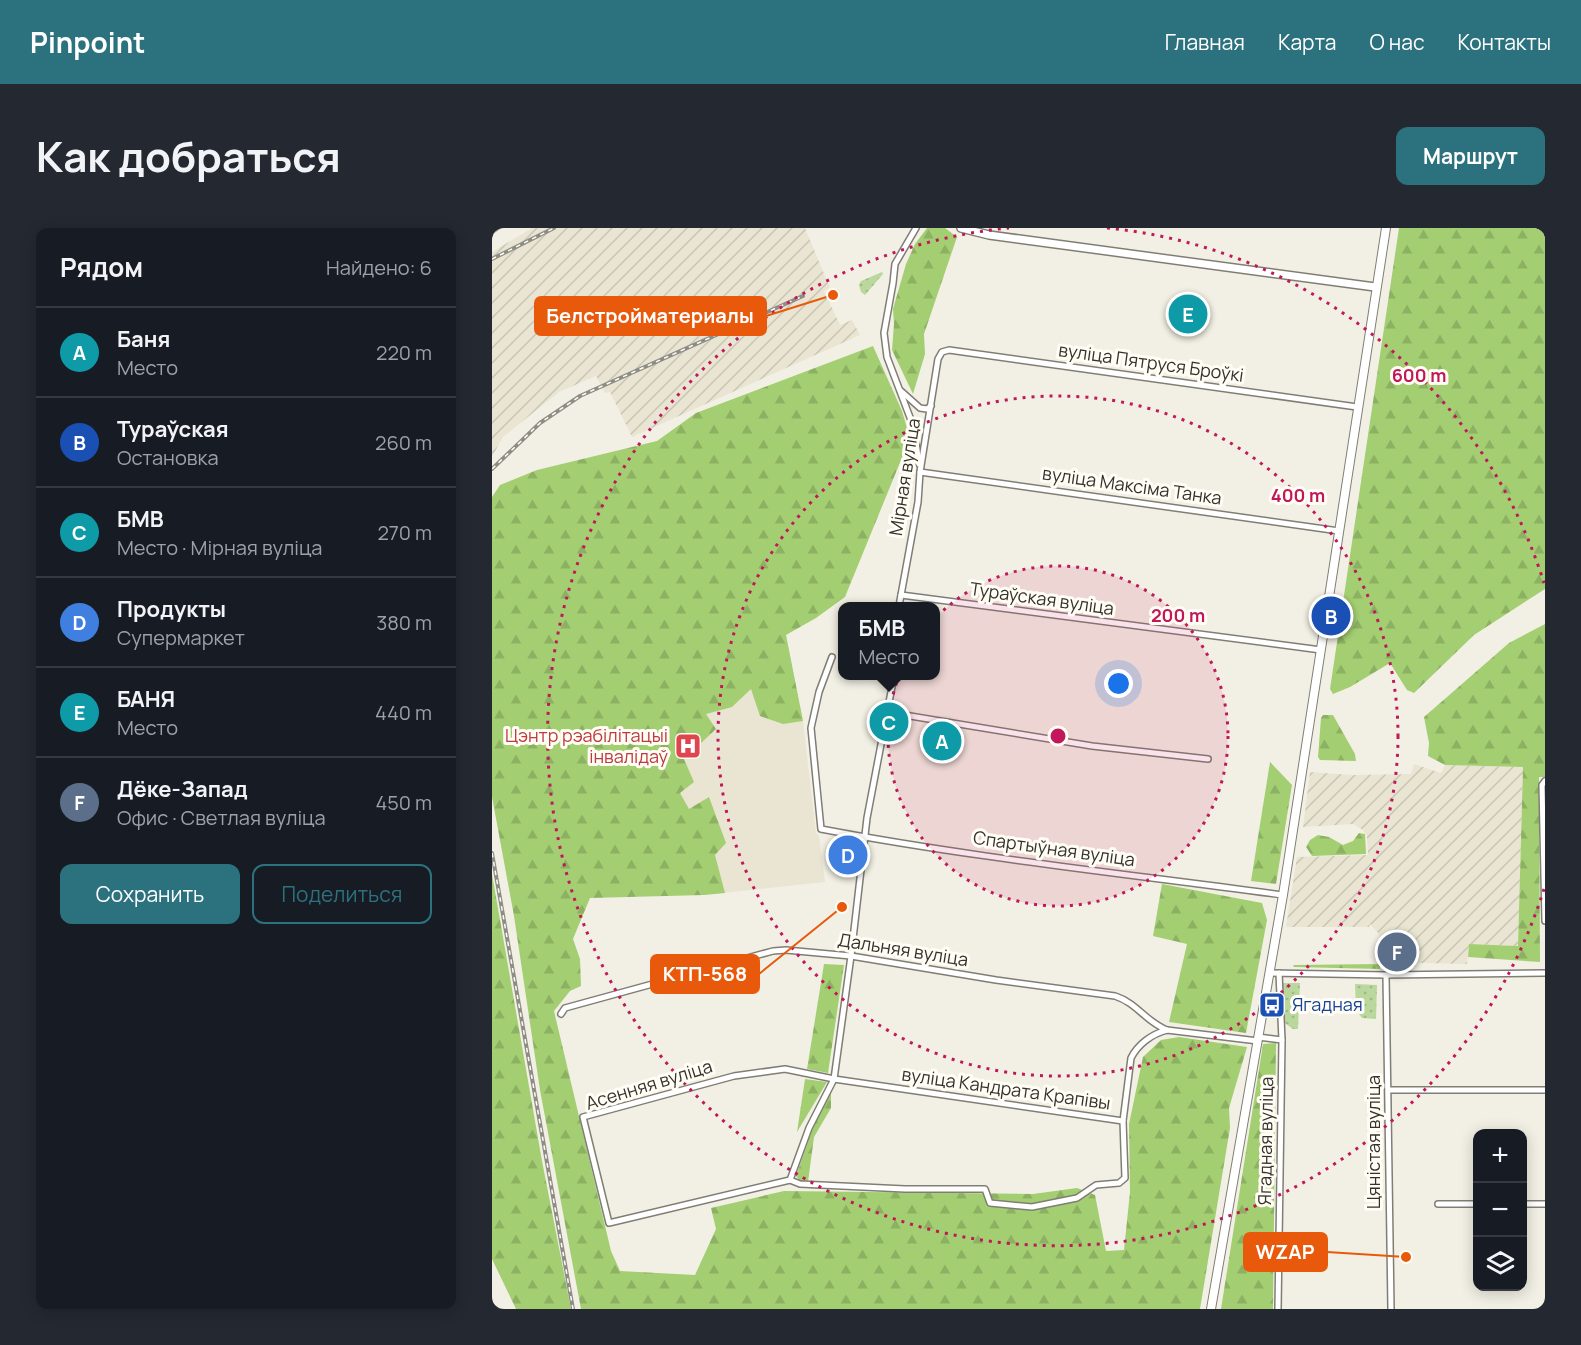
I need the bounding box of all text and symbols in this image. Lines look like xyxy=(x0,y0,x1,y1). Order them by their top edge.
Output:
text: Pinpoint xyxy=(30,23,145,61)
text: Главная xyxy=(1165,28,1245,56)
text: Карта xyxy=(1278,28,1336,56)
text: О нас xyxy=(1369,28,1425,56)
text: Контакты xyxy=(1458,28,1551,56)
text: Как добраться xyxy=(36,127,341,185)
button: Маршрут xyxy=(1396,127,1545,185)
text: Рядом xyxy=(60,249,143,285)
text: Найдено: 6 xyxy=(326,254,432,281)
pin: E xyxy=(1168,292,1208,337)
callout: Белстройматериалы xyxy=(535,297,766,335)
text: Белстройматериалы xyxy=(546,302,754,329)
text: Баня xyxy=(117,324,170,354)
street label: вуліца Пятруся Броўкі xyxy=(1057,337,1245,387)
text: A xyxy=(73,339,86,366)
text: 220 m xyxy=(376,339,432,366)
text: Место xyxy=(117,354,178,381)
text: 600 m xyxy=(1392,363,1446,387)
text: Тураўская xyxy=(117,414,229,444)
street label: Мірная вуліца xyxy=(883,416,925,537)
text: B xyxy=(73,429,86,456)
text: 260 m xyxy=(375,429,432,456)
text: Остановка xyxy=(117,444,219,471)
street label: вуліца Максіма Танка xyxy=(1041,461,1223,509)
text: 400 m xyxy=(1271,483,1325,507)
text: БМВ xyxy=(117,504,164,534)
text: C xyxy=(72,519,87,546)
text: 270 m xyxy=(377,519,432,546)
text: Место · Мірная вуліца xyxy=(117,534,322,561)
street label: Тураўская вуліца xyxy=(969,576,1116,620)
text: Продукты xyxy=(117,594,226,624)
pin: B xyxy=(1312,594,1350,638)
popup xyxy=(838,602,940,680)
text: 200 m xyxy=(1151,603,1205,627)
text: D xyxy=(72,609,87,636)
text: 380 m xyxy=(376,609,432,636)
text: БМВ xyxy=(858,613,905,643)
text: Супермаркет xyxy=(117,624,245,651)
text: Место xyxy=(858,643,920,670)
your location xyxy=(1104,669,1133,698)
text: БАНЯ xyxy=(117,684,175,714)
text: E xyxy=(74,699,85,726)
text: 440 m xyxy=(375,699,432,726)
pin: C xyxy=(870,700,908,744)
text: Место xyxy=(117,714,178,741)
pin: A xyxy=(922,718,962,764)
place label: Цэнтр рэабілітацыі інвалідаў xyxy=(505,723,668,768)
centre of rings xyxy=(1048,726,1068,746)
hospital icon: Цэнтр рэабілітацыі інвалідаў xyxy=(673,731,703,761)
text: Дёке-Запад xyxy=(117,774,248,804)
text: F xyxy=(74,789,85,816)
text: 450 m xyxy=(376,789,432,816)
text: Офис · Светлая вуліца xyxy=(117,804,326,831)
street label: Спартыўная вуліца xyxy=(972,825,1137,871)
pin: D xyxy=(828,832,868,878)
button: Сохранить xyxy=(60,864,240,924)
button: Поделиться xyxy=(252,864,432,924)
street label: Дальняя вуліца xyxy=(836,927,970,971)
pin: F xyxy=(1378,930,1416,974)
callout: КТП-568 xyxy=(651,955,759,993)
text: КТП-568 xyxy=(663,960,747,987)
bus stop icon: Ягадная xyxy=(1257,990,1287,1020)
place label: Ягадная xyxy=(1292,992,1363,1016)
street label: Асенняя вуліца xyxy=(583,1053,715,1115)
street label: вуліца Кандрата Крапівы xyxy=(900,1061,1112,1115)
street label: Цяністая вуліца xyxy=(1361,1075,1385,1209)
street label: Ягадная вуліца xyxy=(1252,1076,1278,1206)
map controls xyxy=(1473,1129,1527,1291)
button: + xyxy=(1473,1129,1527,1183)
button: − xyxy=(1473,1183,1527,1237)
callout: WZAP xyxy=(1244,1233,1327,1271)
button: layers xyxy=(1473,1237,1527,1291)
text: WZAP xyxy=(1256,1238,1315,1265)

